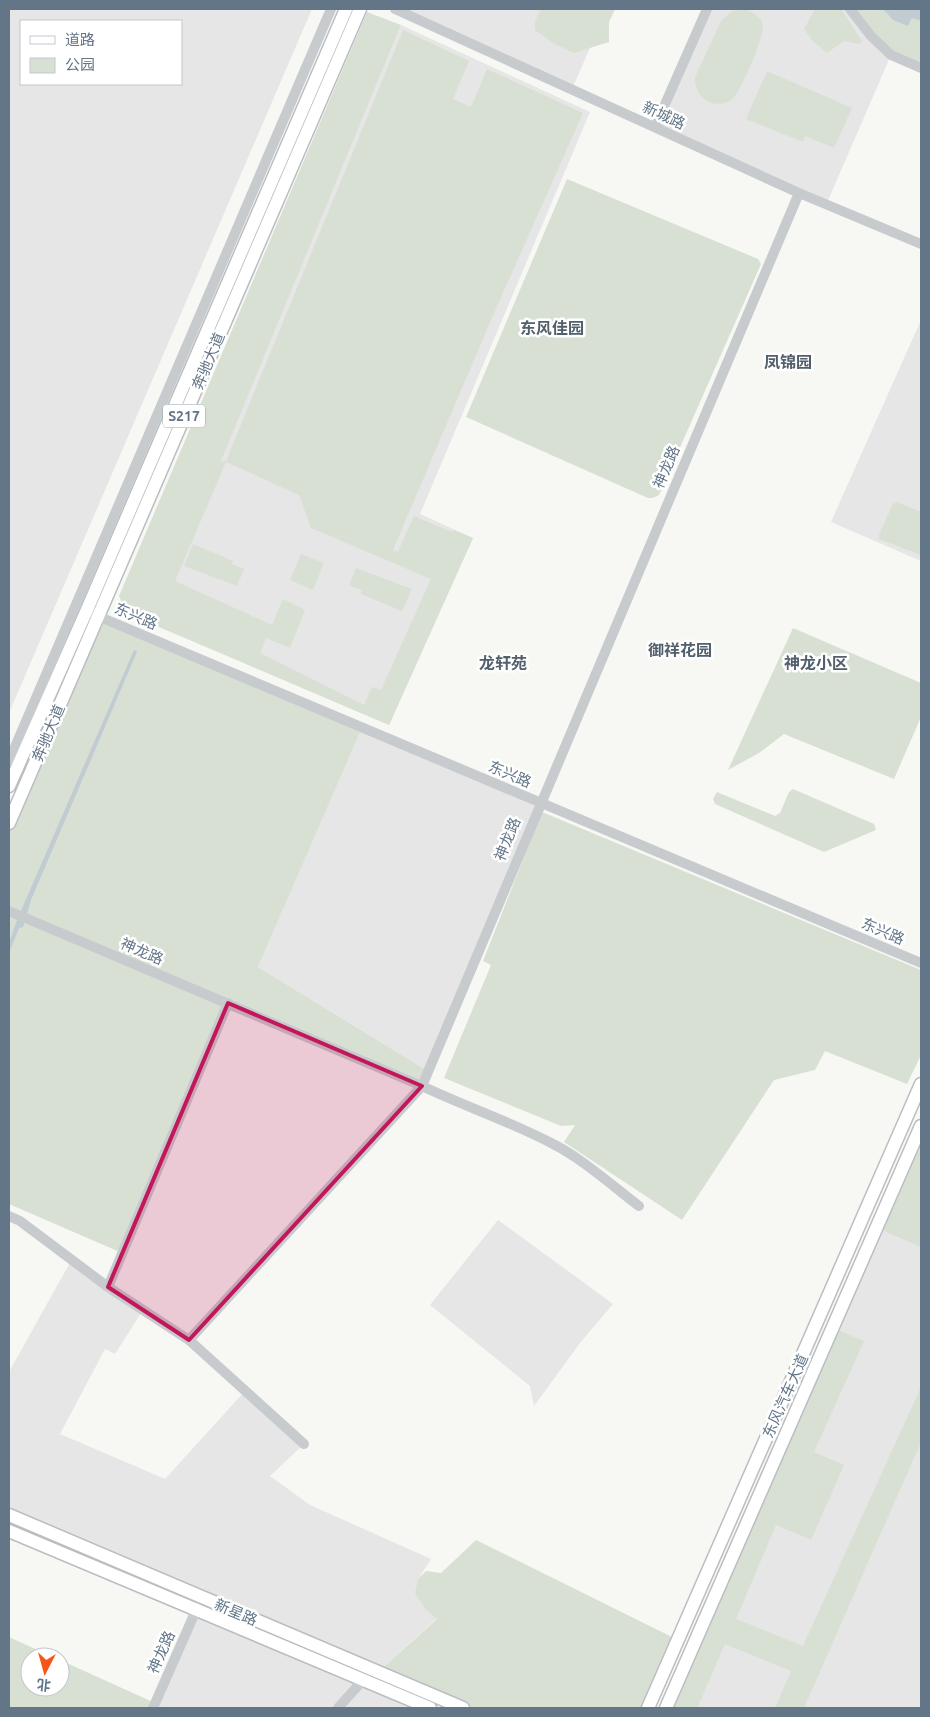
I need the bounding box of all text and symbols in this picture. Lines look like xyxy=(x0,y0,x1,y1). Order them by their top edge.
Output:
legend xyxy=(20,20,182,85)
text: 道路 xyxy=(65,31,95,48)
text: 公园 xyxy=(65,56,95,73)
street label: 新城路 xyxy=(640,98,688,132)
district label: 东风佳园 xyxy=(520,319,584,337)
street label: 奔驰大道 xyxy=(188,330,228,392)
district label: 凤锦园 xyxy=(764,353,812,371)
road number: S217 xyxy=(163,404,205,428)
street label: 神龙路 xyxy=(649,443,683,491)
street label: 东兴路 xyxy=(112,599,160,633)
district label: 御祥花园 xyxy=(648,641,712,659)
district label: 龙轩苑 xyxy=(479,654,527,672)
district label: 神龙小区 xyxy=(784,654,848,672)
street label: 奔驰大道 xyxy=(28,702,68,764)
street label: 东兴路 xyxy=(486,757,534,791)
street label: 神龙路 xyxy=(491,815,523,863)
street label: 东兴路 xyxy=(859,914,907,948)
street label: 神龙路 xyxy=(118,934,166,968)
street label: 东风汽车大道 xyxy=(759,1351,811,1441)
street label: 新星路 xyxy=(212,1595,260,1629)
street label: 神龙路 xyxy=(144,1628,178,1676)
north arrow xyxy=(20,1647,70,1697)
text: 北 xyxy=(36,1676,51,1694)

